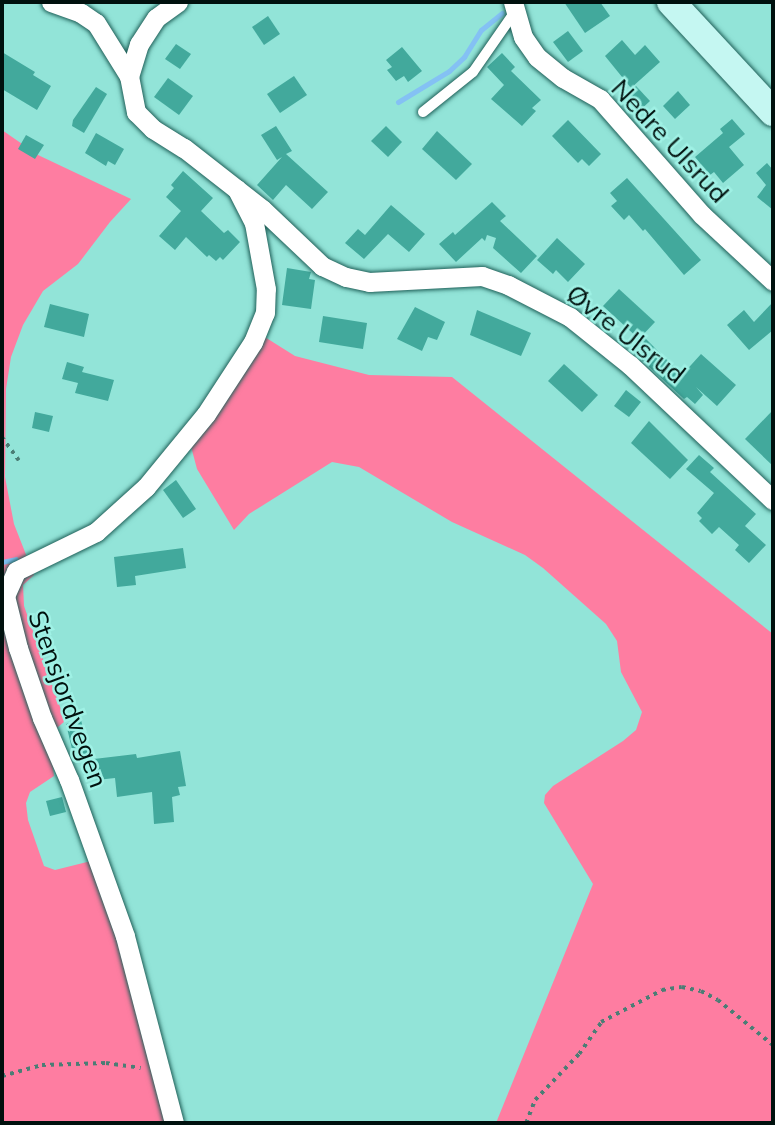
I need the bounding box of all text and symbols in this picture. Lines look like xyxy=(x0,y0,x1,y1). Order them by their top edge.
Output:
street label: Nedre Ulsrud xyxy=(605,73,735,209)
street label: Øvre Ulsrud xyxy=(560,278,692,390)
street label: Stensjordvegen xyxy=(22,606,114,792)

